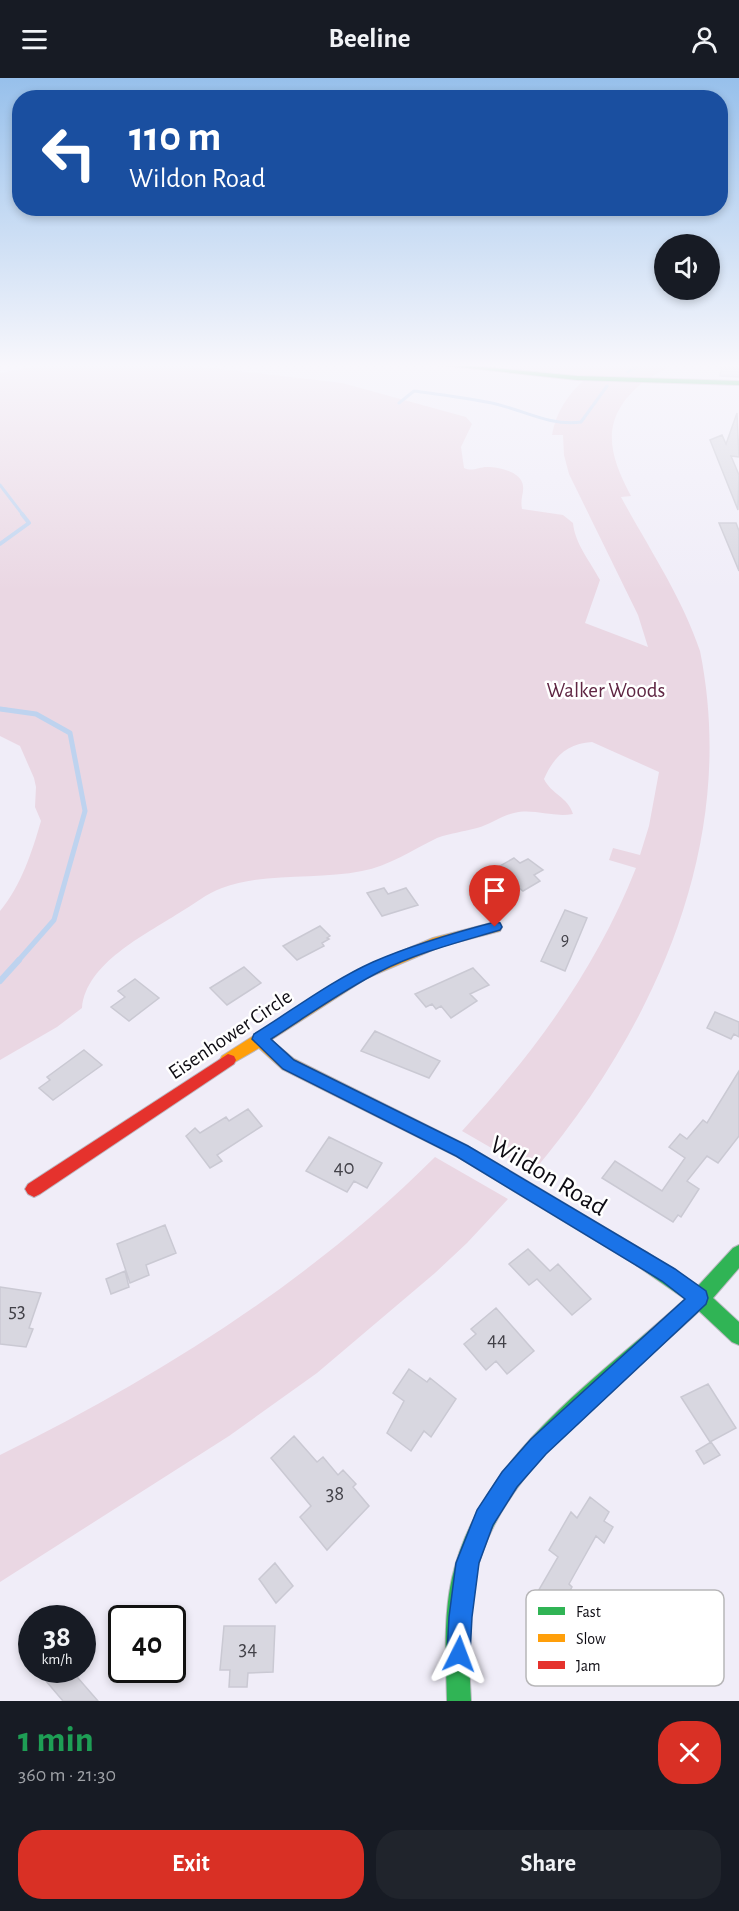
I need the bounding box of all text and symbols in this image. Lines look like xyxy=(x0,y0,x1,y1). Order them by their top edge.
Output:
icon: menu xyxy=(18,23,51,56)
icon: person xyxy=(688,23,721,56)
text: Beeline xyxy=(328,25,411,52)
icon: left xyxy=(30,114,108,192)
text: 110 m xyxy=(129,116,221,158)
text: Wildon Road xyxy=(129,165,265,192)
map controls xyxy=(654,234,720,300)
button: sound xyxy=(654,234,720,300)
park label: Walker Woods xyxy=(547,680,665,701)
pin xyxy=(469,865,520,927)
icon: arrive xyxy=(478,874,511,907)
house number: 9 xyxy=(561,931,569,949)
street label: Eisenhower Circle xyxy=(165,985,296,1083)
street label: Wildon Road xyxy=(486,1131,611,1221)
house number: 40 xyxy=(333,1157,355,1178)
house number: 53 xyxy=(8,1300,26,1321)
house number: 44 xyxy=(487,1329,507,1350)
house number: 38 xyxy=(326,1483,344,1504)
legend xyxy=(526,1590,724,1686)
text: Fast xyxy=(576,1604,601,1620)
speed limit sign: 40 xyxy=(108,1605,186,1683)
text: 38 xyxy=(43,1622,71,1652)
position arrow xyxy=(427,1622,491,1686)
text: Slow xyxy=(576,1631,606,1647)
house number: 34 xyxy=(239,1638,257,1659)
text: km/h xyxy=(42,1652,72,1667)
text: Jam xyxy=(576,1658,601,1674)
button: close xyxy=(658,1721,721,1784)
text: 1 min xyxy=(18,1722,94,1758)
text: 360 m · 21:30 xyxy=(18,1765,116,1785)
button: Exit xyxy=(18,1830,364,1899)
button: Share xyxy=(376,1830,721,1899)

